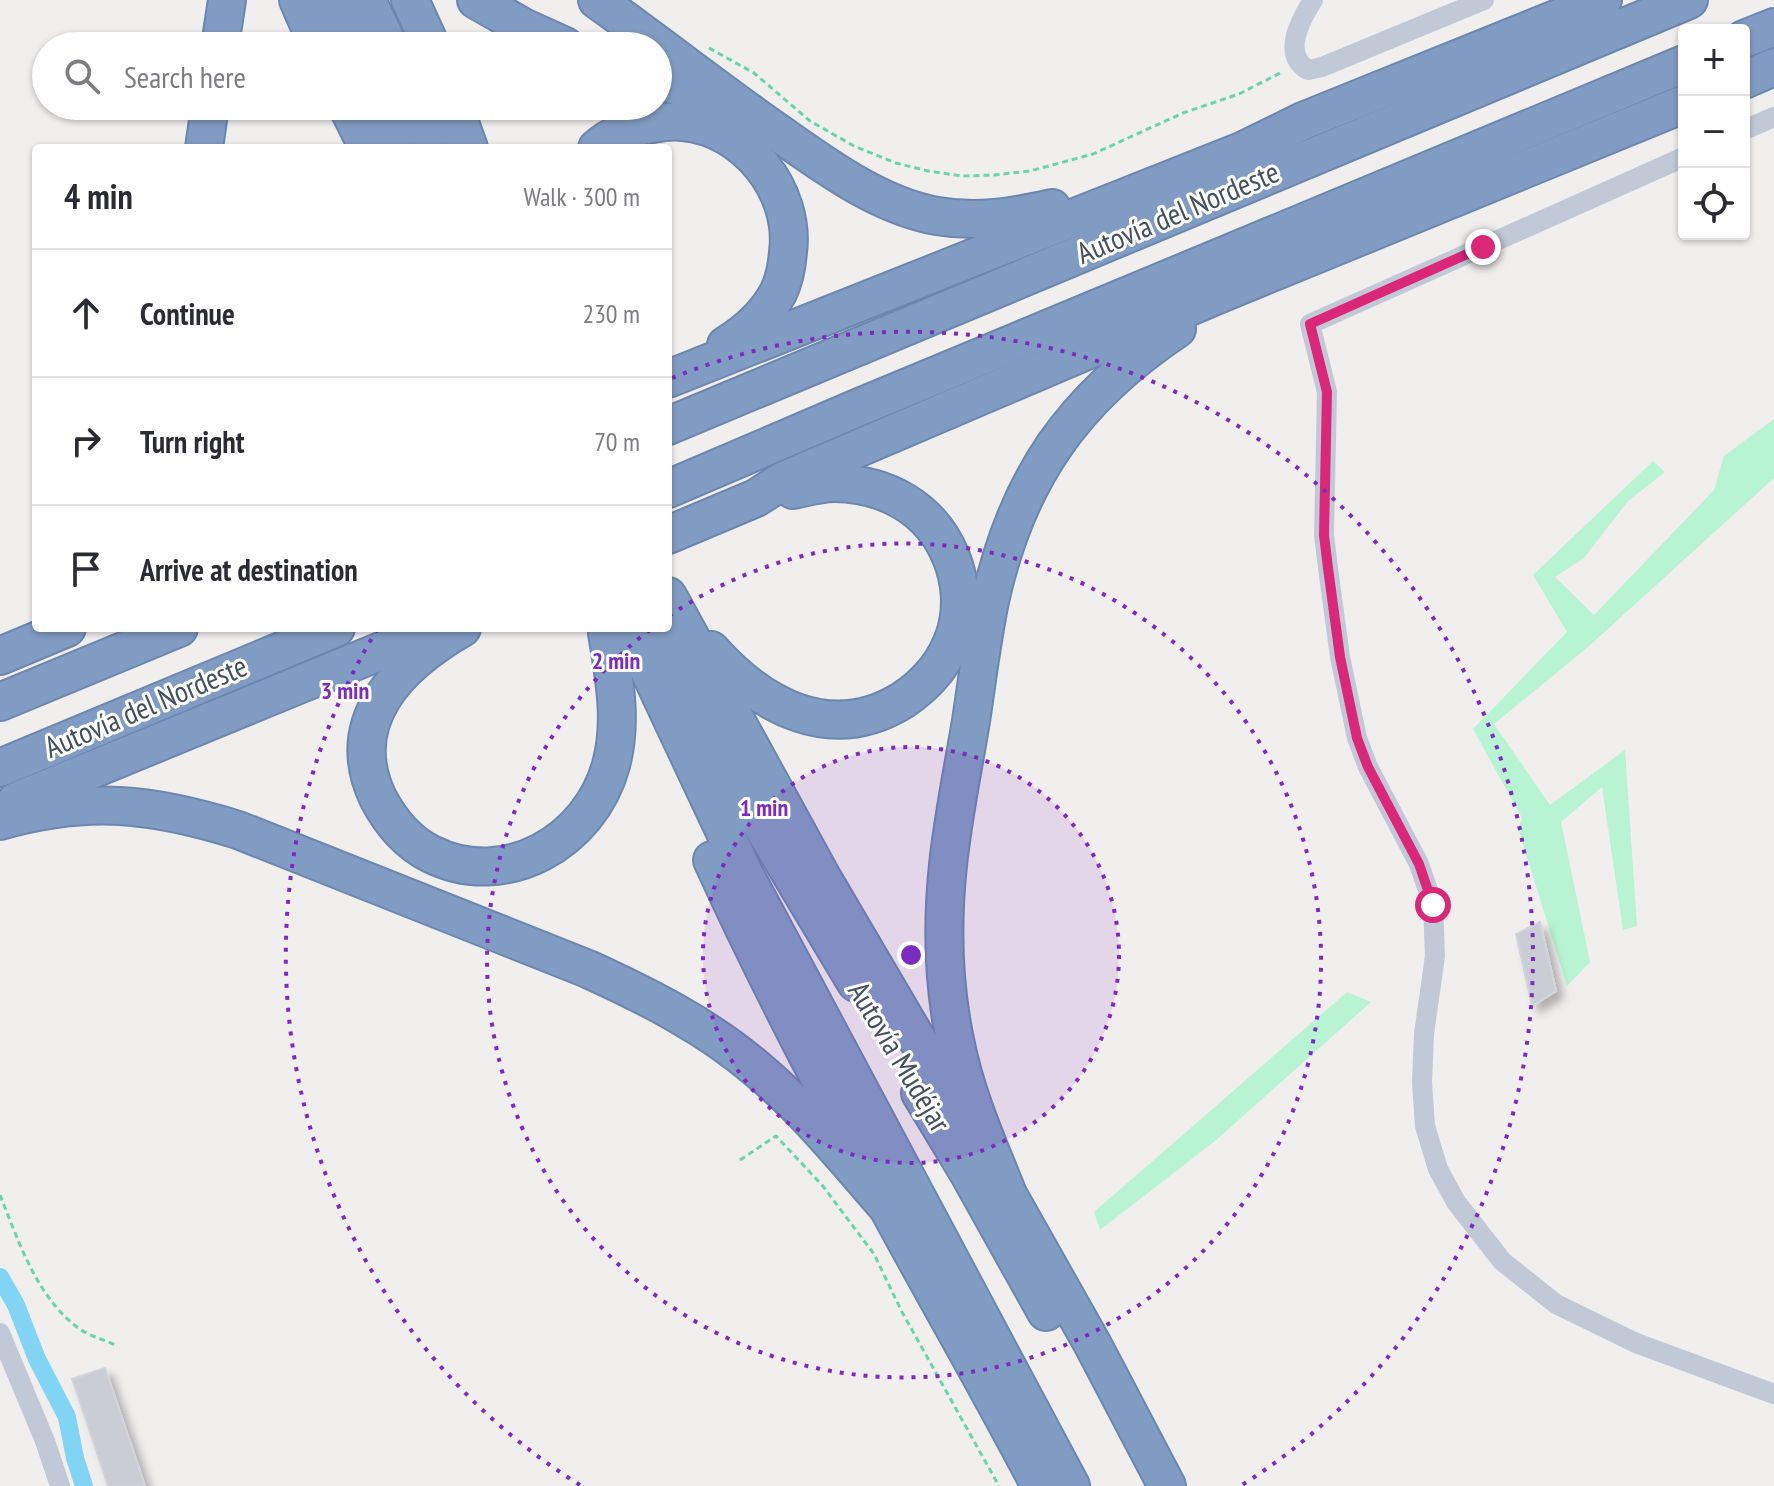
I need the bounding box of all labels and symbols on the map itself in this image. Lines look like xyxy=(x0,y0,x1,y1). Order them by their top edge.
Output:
street label: Autovía del Nordeste xyxy=(1070,151,1285,272)
route end xyxy=(1465,229,1501,265)
street label: Autovía del Nordeste xyxy=(38,645,253,766)
text: 2 min xyxy=(592,645,640,676)
text: 3 min xyxy=(321,675,369,706)
text: 1 min xyxy=(740,792,788,823)
route start xyxy=(1415,887,1451,923)
centre of rings xyxy=(897,941,925,969)
street label: Autovía Mudéjar xyxy=(840,974,961,1139)

